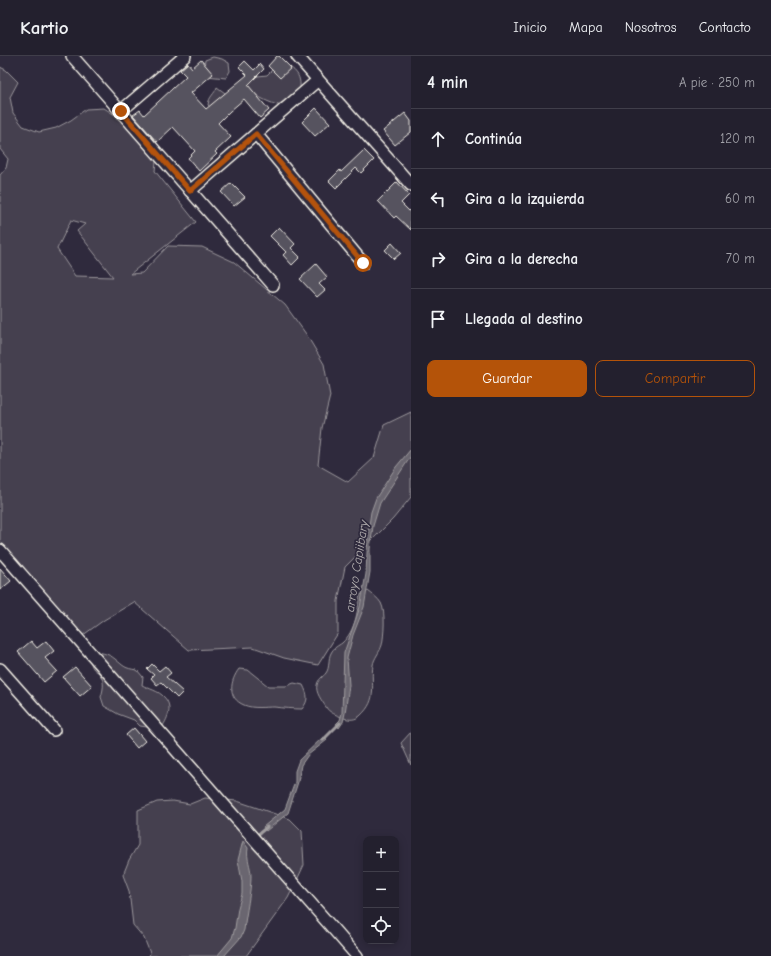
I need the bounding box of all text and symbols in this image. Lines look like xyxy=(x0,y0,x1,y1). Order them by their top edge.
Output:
text: Kartio xyxy=(20,17,69,39)
text: Inicio xyxy=(513,19,547,36)
text: Mapa xyxy=(569,19,603,36)
text: Nosotros xyxy=(625,19,677,36)
text: Contacto xyxy=(699,19,751,36)
text: 4 min xyxy=(427,73,468,92)
text: A pie · 250 m xyxy=(679,75,755,90)
route end xyxy=(112,102,130,120)
icon: ahead xyxy=(427,128,449,150)
text: Continúa xyxy=(465,130,522,148)
text: 120 m xyxy=(720,131,755,146)
icon: left xyxy=(427,188,449,210)
text: Gira a la izquierda xyxy=(465,190,585,208)
text: 60 m xyxy=(725,191,755,206)
icon: right xyxy=(427,248,449,270)
text: Gira a la derecha xyxy=(465,250,578,268)
text: 70 m xyxy=(726,251,755,266)
route start xyxy=(354,254,372,272)
icon: arrive xyxy=(427,308,449,330)
text: Llegada al destino xyxy=(465,310,583,328)
button: Guardar xyxy=(427,360,587,397)
button: Compartir xyxy=(595,360,755,397)
water label: arroyo Capiibary xyxy=(342,518,371,613)
map controls xyxy=(363,836,399,944)
button: + xyxy=(363,836,399,872)
button: − xyxy=(363,872,399,908)
button: locate xyxy=(363,908,399,944)

